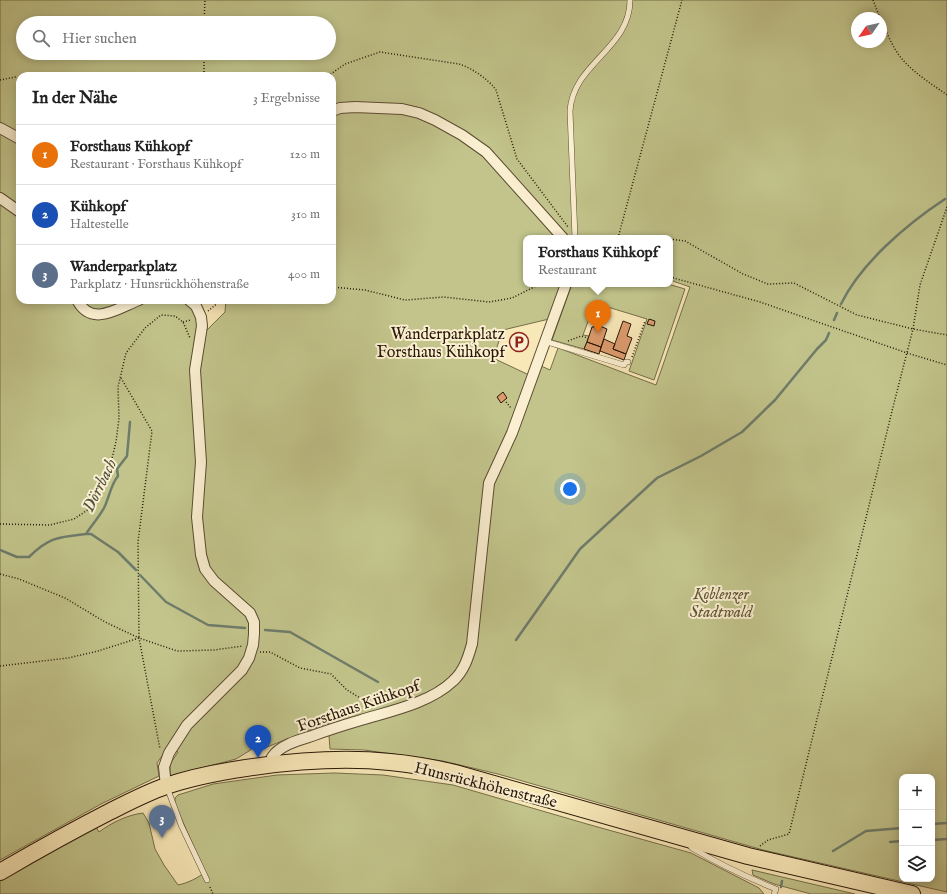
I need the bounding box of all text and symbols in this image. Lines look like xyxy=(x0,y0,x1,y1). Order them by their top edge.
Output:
north arrow xyxy=(851,12,887,48)
search box xyxy=(16,16,336,60)
icon: search xyxy=(30,27,52,49)
text: Hier suchen xyxy=(62,29,137,48)
text: In der Nähe xyxy=(32,88,117,109)
text: 3 Ergebnisse xyxy=(253,90,320,107)
text: Forsthaus Kühkopf xyxy=(70,137,190,156)
text: 1 xyxy=(43,146,47,163)
text: 120 m xyxy=(290,146,320,163)
text: Restaurant · Forsthaus Kühkopf xyxy=(70,156,242,173)
text: Kühkopf xyxy=(70,197,126,216)
text: 2 xyxy=(42,206,48,223)
text: 310 m xyxy=(291,206,320,223)
text: Haltestelle xyxy=(70,216,129,233)
popup xyxy=(523,235,673,287)
text: Forsthaus Kühkopf xyxy=(538,243,658,262)
text: Wanderparkplatz xyxy=(70,257,177,276)
text: Restaurant xyxy=(538,262,597,279)
text: 3 xyxy=(43,266,47,283)
text: 400 m xyxy=(288,266,320,283)
text: Parkplatz · Hunsrückhöhenstraße xyxy=(70,276,249,293)
pin: 1 xyxy=(585,300,611,333)
place label: Wanderparkplatz Forsthaus Kühkopf xyxy=(377,325,508,363)
parking icon: Wanderparkplatz Forsthaus Kühkopf xyxy=(508,331,530,353)
water label: Dörrbach xyxy=(79,456,122,516)
your location xyxy=(560,479,580,499)
park label: Koblenzer Stadtwald xyxy=(690,585,754,623)
street label: Forsthaus Kühkopf xyxy=(295,676,426,737)
pin: 2 xyxy=(245,725,271,758)
street label: Hunsrückhöhenstraße xyxy=(412,759,559,813)
map controls xyxy=(899,774,935,882)
button: + xyxy=(899,774,935,810)
pin: 3 xyxy=(149,805,175,838)
button: − xyxy=(899,810,935,846)
button: layers xyxy=(899,846,935,882)

